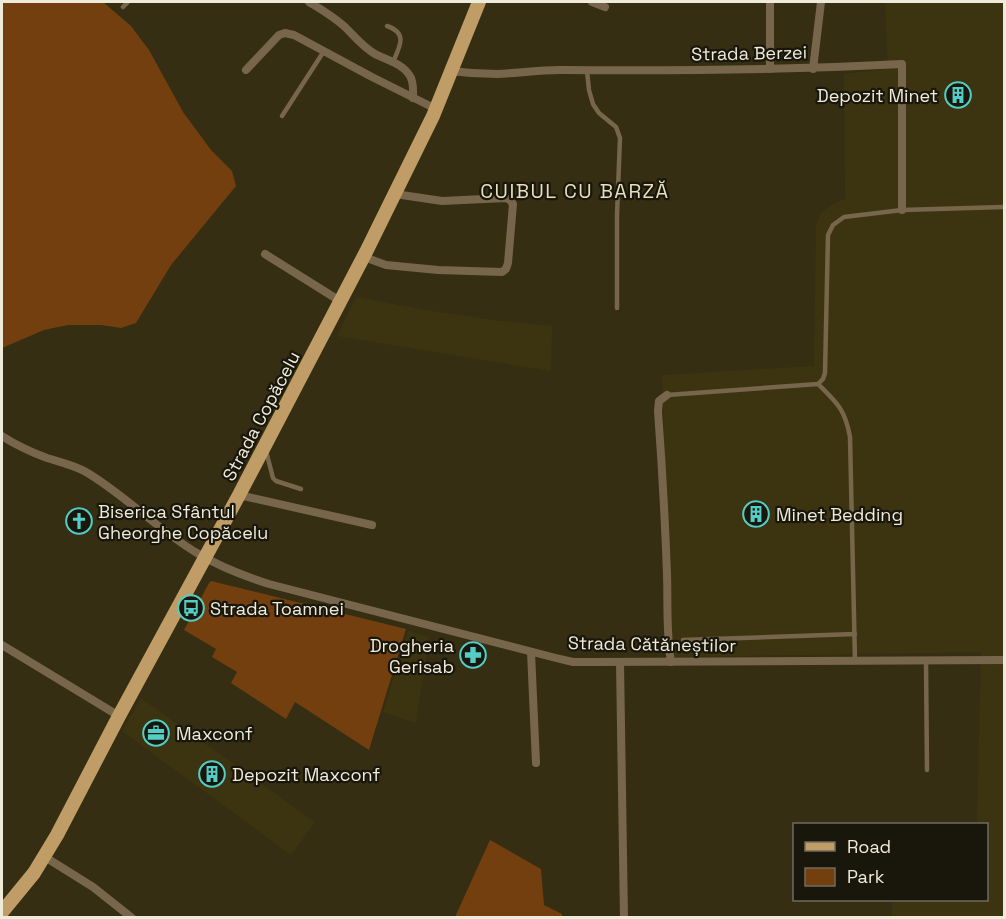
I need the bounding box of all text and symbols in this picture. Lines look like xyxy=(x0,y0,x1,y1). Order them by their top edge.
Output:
street label: Strada Berzei xyxy=(691,40,807,66)
building icon: Depozit Minet xyxy=(943,80,973,110)
place label: Depozit Minet xyxy=(817,84,938,107)
district label: CUIBUL CU BARZĂ xyxy=(480,178,670,204)
street label: Strada Copăcelu xyxy=(217,347,305,485)
building icon: Minet Bedding xyxy=(741,499,771,529)
place label: Biserica Sfântul Gheorghe Copăcelu xyxy=(98,500,268,544)
place label: Minet Bedding xyxy=(776,503,903,526)
church icon: Biserica Sfântul Gheorghe Copăcelu xyxy=(64,506,94,536)
bus stop icon: Strada Toamnei xyxy=(176,593,206,623)
place label: Strada Toamnei xyxy=(210,597,344,620)
street label: Strada Cătăneștilor xyxy=(568,631,737,657)
place label: Drogheria Gerisab xyxy=(370,634,454,678)
pharmacy icon: Drogheria Gerisab xyxy=(458,640,488,670)
office icon: Maxconf xyxy=(141,718,171,748)
place label: Maxconf xyxy=(176,722,253,745)
building icon: Depozit Maxconf xyxy=(197,759,227,789)
place label: Depozit Maxconf xyxy=(232,763,380,786)
legend xyxy=(793,823,988,901)
text: Road xyxy=(847,835,891,858)
text: Park xyxy=(847,865,885,888)

